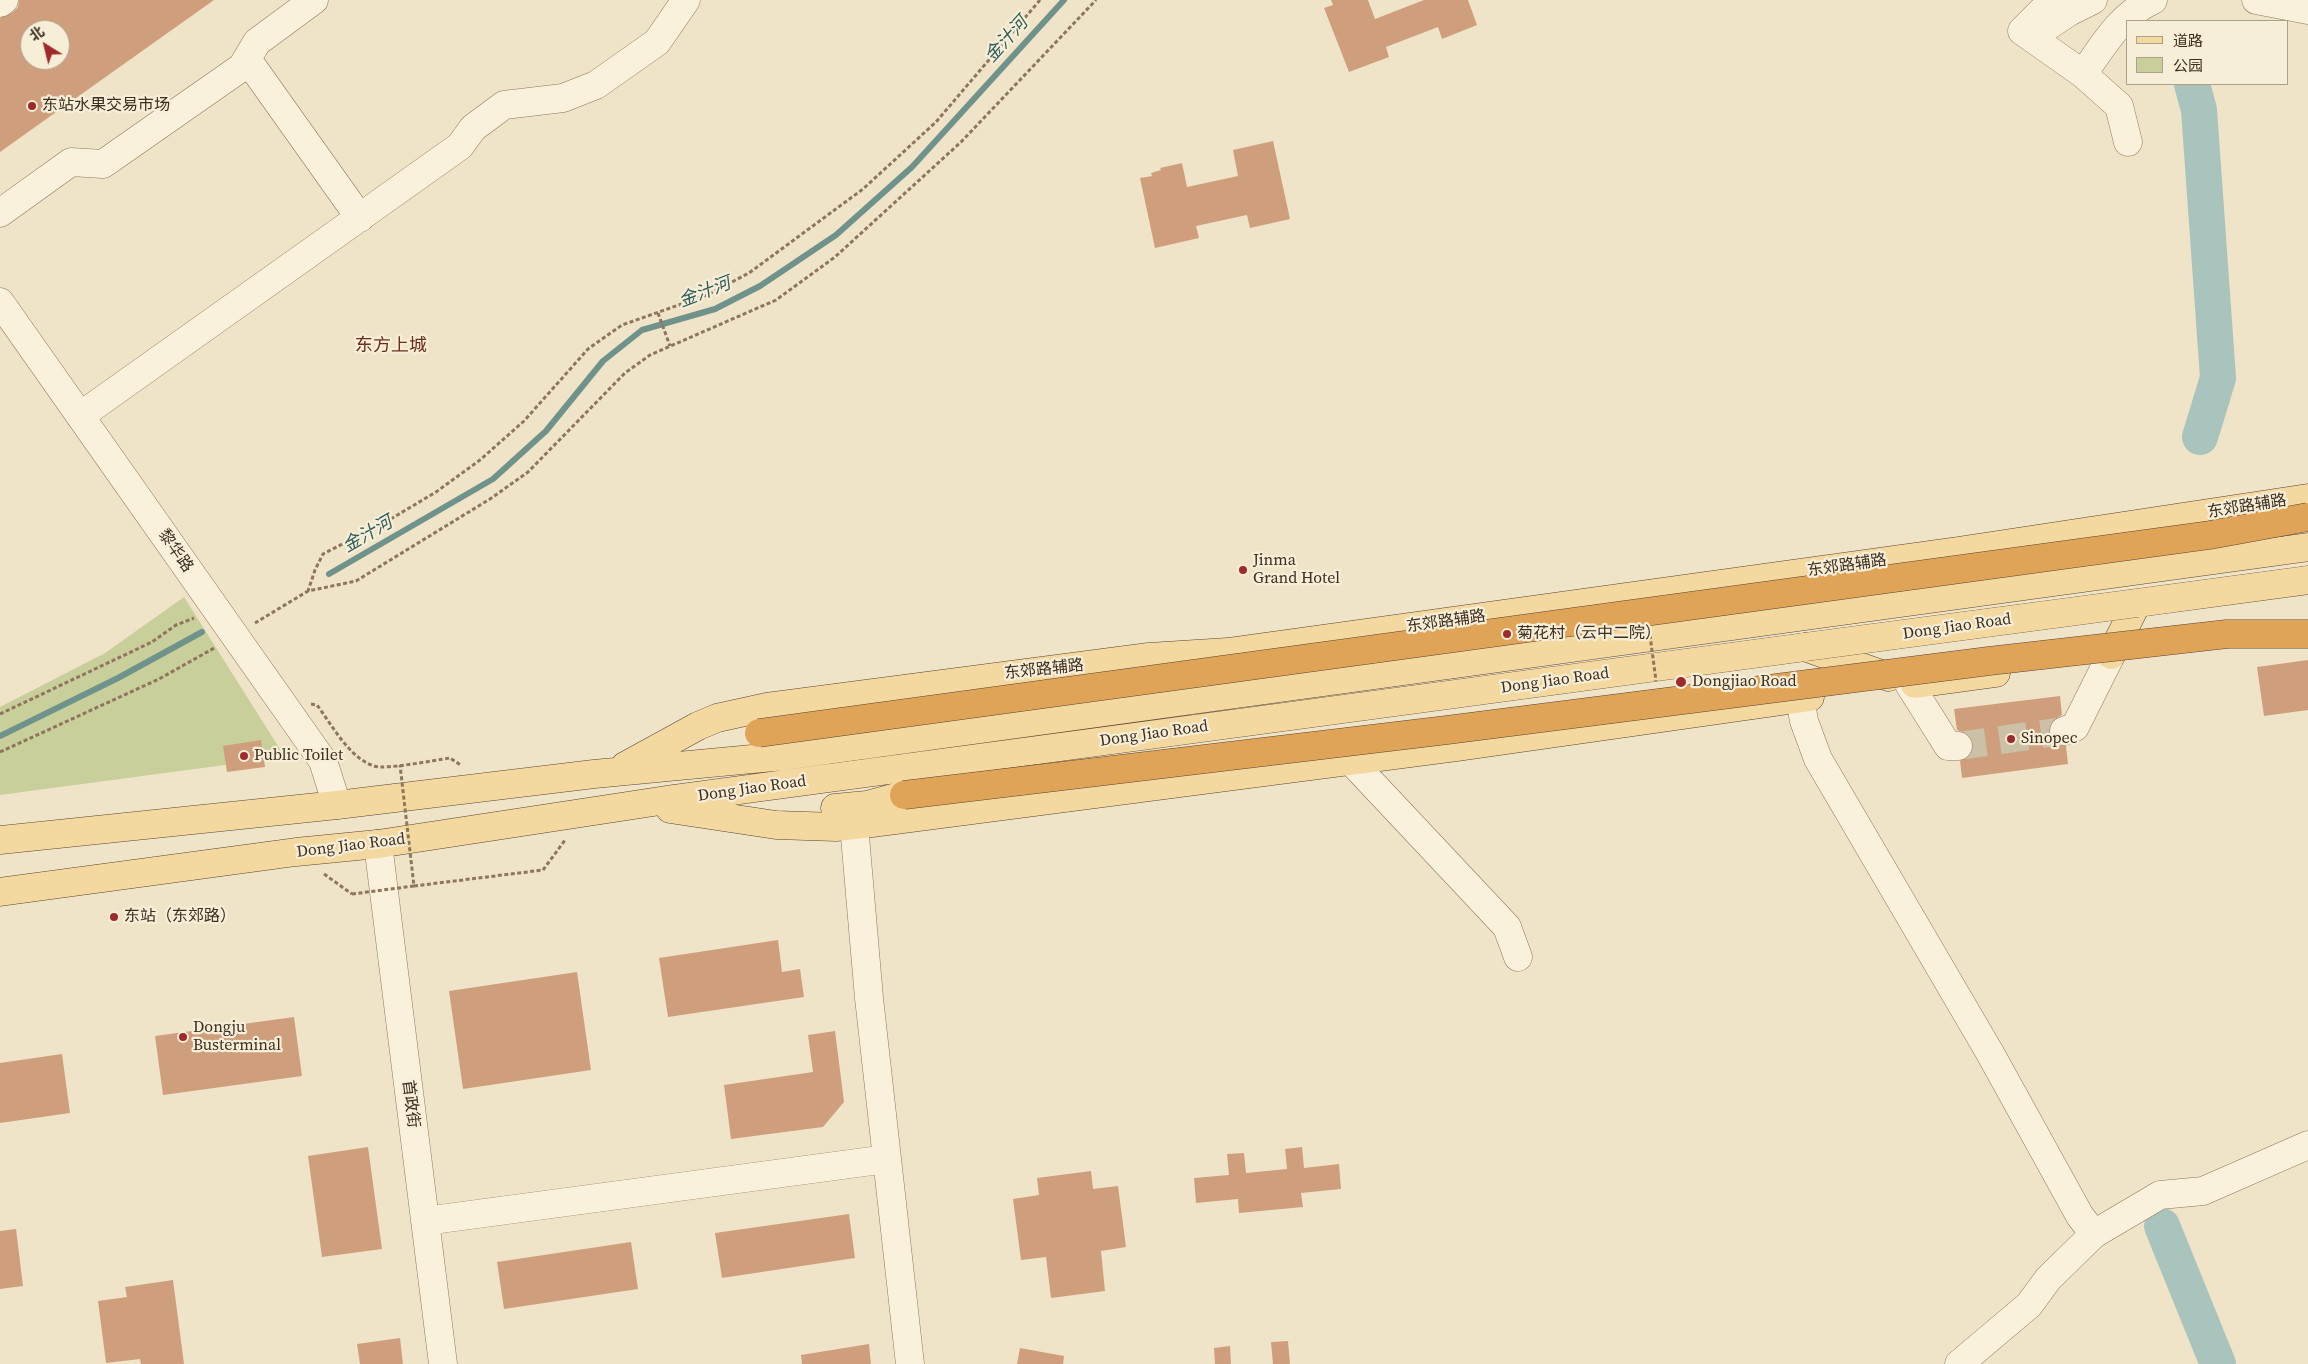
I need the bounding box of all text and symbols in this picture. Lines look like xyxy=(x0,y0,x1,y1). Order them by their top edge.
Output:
water label: 金汁河 xyxy=(981,13,1033,67)
north arrow xyxy=(20,20,70,70)
legend xyxy=(2126,20,2288,85)
text: 北 xyxy=(25,21,48,46)
text: 道路 xyxy=(2173,30,2203,51)
text: 公园 xyxy=(2173,55,2203,76)
place label: 东站水果交易市场 xyxy=(42,96,170,116)
marker: 东站水果交易市场 xyxy=(26,100,38,112)
water label: 金汁河 xyxy=(676,273,734,313)
district label: 东方上城 xyxy=(355,335,427,357)
street label: 东郊路辅路 xyxy=(2206,491,2288,523)
water label: 金汁河 xyxy=(339,512,397,558)
street label: 黎华路 xyxy=(153,526,197,576)
place label: Jinma Grand Hotel xyxy=(1253,551,1340,589)
street label: 东郊路辅路 xyxy=(1806,551,1888,581)
marker: Jinma Grand Hotel xyxy=(1237,564,1249,576)
street label: 东郊路辅路 xyxy=(1405,607,1487,637)
street label: Dong Jiao Road xyxy=(1902,610,2012,644)
place label: 菊花村（云中二院） xyxy=(1517,624,1661,644)
marker: 菊花村（云中二院） xyxy=(1501,628,1513,640)
street label: 东郊路辅路 xyxy=(1003,656,1085,684)
street label: Dong Jiao Road xyxy=(1500,664,1610,698)
place label: Dongjiao Road xyxy=(1692,672,1797,692)
marker: Dongjiao Road xyxy=(1674,675,1688,689)
street label: Dong Jiao Road xyxy=(1099,717,1209,751)
place label: Sinopec xyxy=(2021,729,2078,749)
marker: Sinopec xyxy=(2005,733,2017,745)
place label: Public Toilet xyxy=(254,746,343,766)
marker: Public Toilet xyxy=(238,750,250,762)
street label: Dong Jiao Road xyxy=(697,772,807,806)
street label: Dong Jiao Road xyxy=(296,830,406,862)
place label: 东站（东郊路） xyxy=(124,907,236,927)
marker: 东站（东郊路） xyxy=(108,911,120,923)
place label: Dongju Busterminal xyxy=(193,1018,281,1056)
marker: Dongju Busterminal xyxy=(177,1031,189,1043)
street label: 首政街 xyxy=(398,1079,422,1129)

